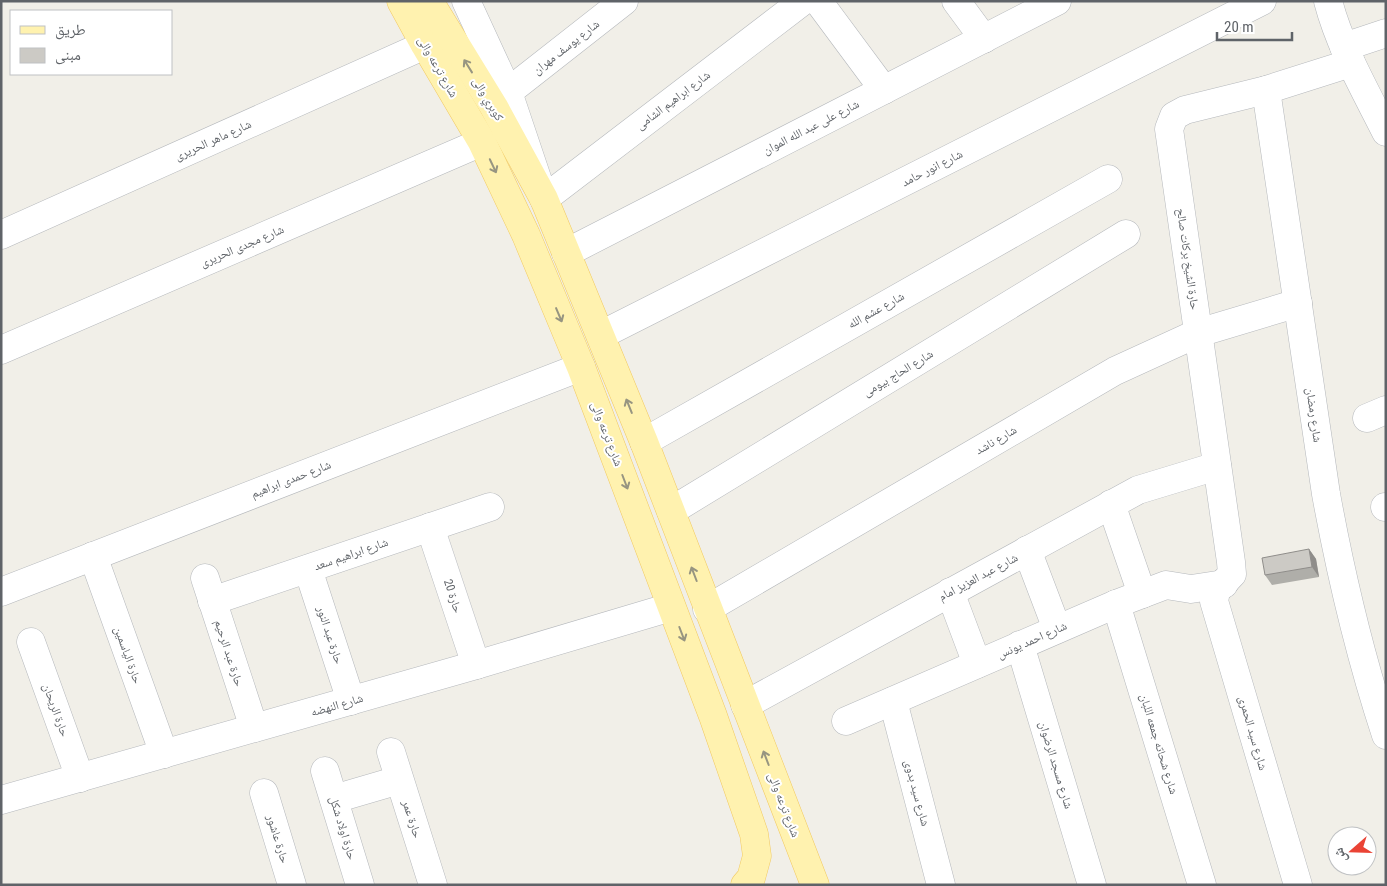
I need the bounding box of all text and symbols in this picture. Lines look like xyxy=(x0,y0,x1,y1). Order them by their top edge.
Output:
legend xyxy=(10,10,172,75)
scale bar xyxy=(1217,10,1292,42)
street label: شارع يوسف مهران xyxy=(530,17,603,78)
text: 20 m xyxy=(1224,18,1254,36)
text: طريق xyxy=(55,21,86,40)
street label: شارع ترعه والى xyxy=(414,34,461,101)
text: مبنى xyxy=(55,46,81,65)
one-way arrow xyxy=(463,59,473,73)
street label: شارع ابراهيم الشامى xyxy=(633,68,713,133)
street label: كوبري والى xyxy=(467,75,506,125)
street label: شارع على عبد الله الموان xyxy=(761,97,862,158)
street label: شارع ماهر الحريرى xyxy=(173,117,254,164)
street label: شارع انور حامد xyxy=(899,147,965,190)
one-way arrow xyxy=(489,158,499,173)
street label: حارة الشيخ بركات صالح xyxy=(1174,207,1202,311)
street label: شارع مجدى الحريرى xyxy=(198,222,286,271)
street label: شارع عشم الله xyxy=(845,289,907,332)
one-way arrow xyxy=(556,307,565,322)
street label: شارع الحاج بيومى xyxy=(860,347,936,400)
street label: شارع رمضان xyxy=(1302,387,1325,443)
one-way arrow xyxy=(624,399,634,414)
street label: شارع ترعه والى xyxy=(587,400,626,469)
street label: شارع ناشد xyxy=(973,423,1020,458)
street label: شارع حمدى ابراهيم xyxy=(249,457,333,502)
one-way arrow xyxy=(621,474,630,489)
street label: شارع ابراهيم سعد xyxy=(312,535,390,574)
street label: شارع عبد العزيز امام xyxy=(936,550,1021,605)
one-way arrow xyxy=(689,566,698,582)
street label: حارة 20 xyxy=(441,577,465,615)
street label: حارة عبد النور xyxy=(313,603,346,666)
street label: حارة عبد الرحيم xyxy=(211,618,247,689)
street label: شارع احمد يونس xyxy=(995,618,1069,663)
street label: حارة الياسمين xyxy=(111,624,145,686)
one-way arrow xyxy=(678,626,687,641)
street label: حارة الريحان xyxy=(40,682,72,739)
street label: شارع النهضه xyxy=(309,691,365,720)
street label: شارع شحاته جمعه اللبان xyxy=(1136,692,1181,796)
street label: شارع سيد الحمرى xyxy=(1235,694,1270,772)
street label: شارع مسجد الرضوان xyxy=(1035,720,1076,811)
one-way arrow xyxy=(761,751,770,766)
street label: شارع سيد بدوى xyxy=(900,758,933,828)
street label: شارع ترعه والى xyxy=(764,771,803,840)
street label: حارة اولاد شكل xyxy=(327,794,359,862)
street label: حارة عمر xyxy=(399,797,425,840)
street label: حارة عاشور xyxy=(264,812,292,865)
north arrow xyxy=(1327,826,1377,876)
text: ش xyxy=(1330,845,1351,865)

